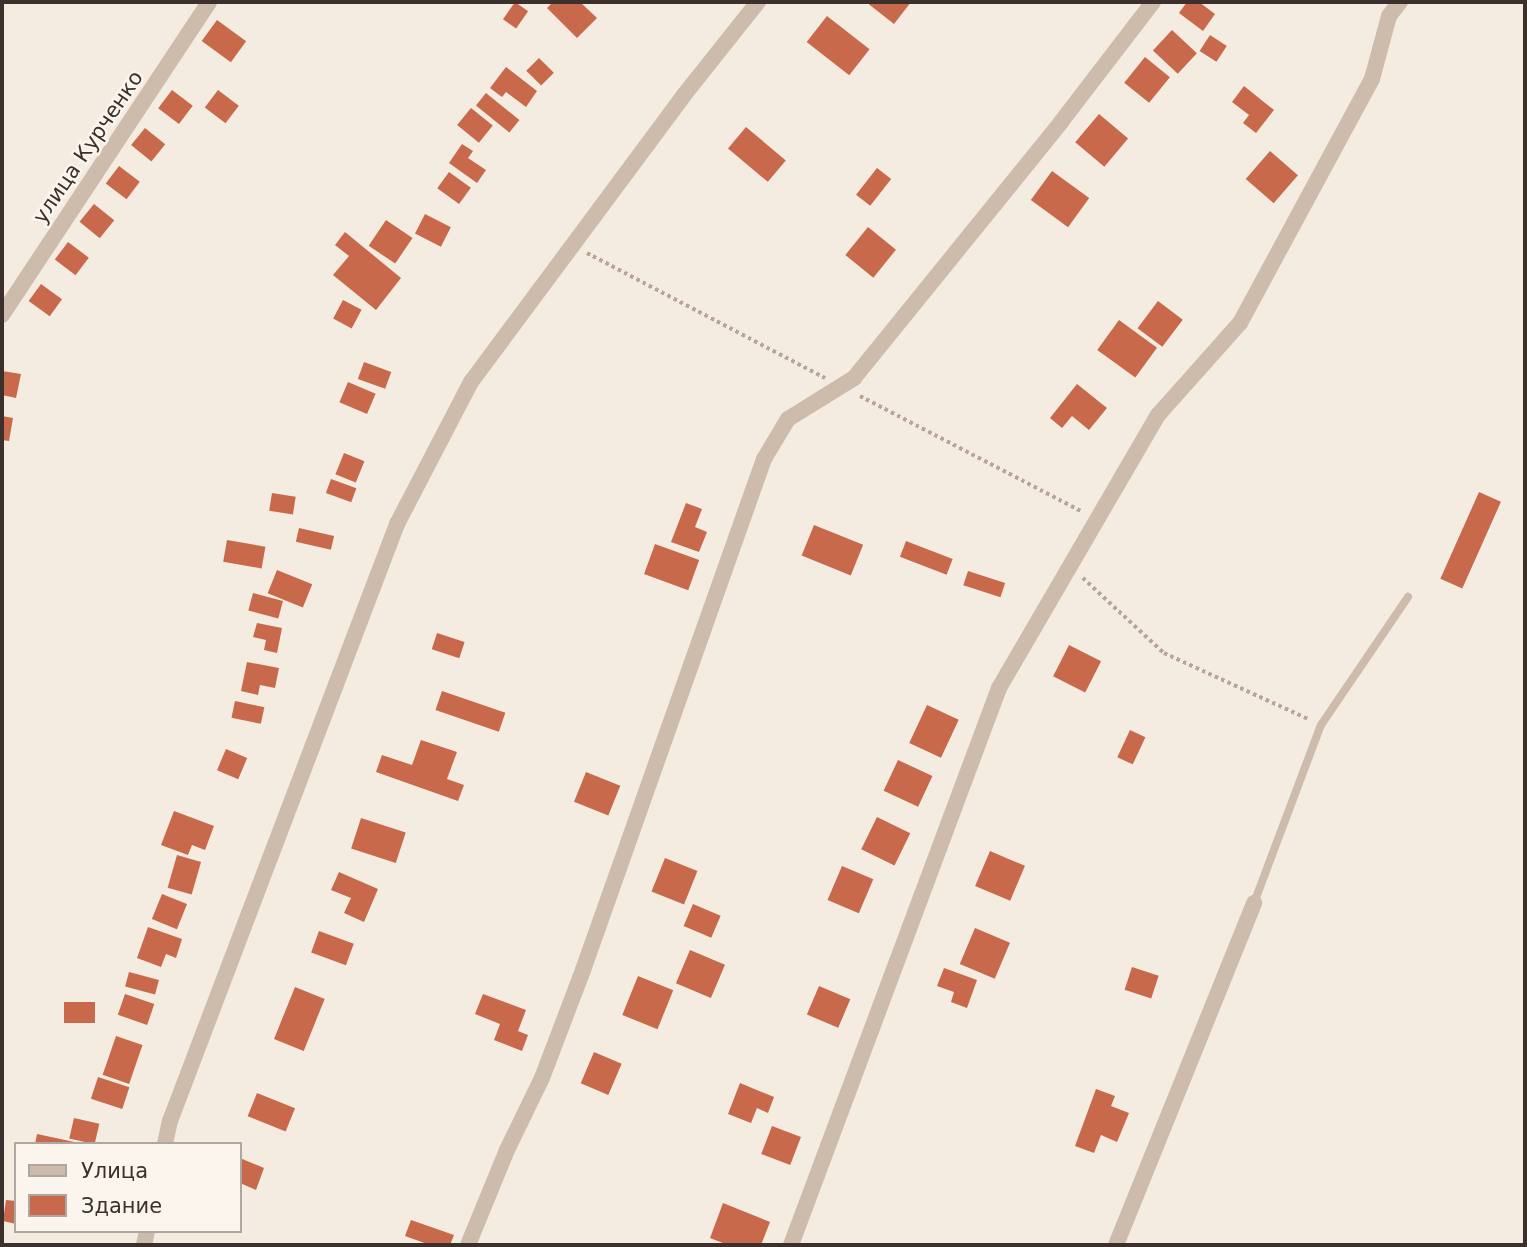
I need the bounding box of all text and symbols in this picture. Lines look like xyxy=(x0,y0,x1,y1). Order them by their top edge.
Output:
street label: улица Курченко xyxy=(28,66,148,228)
legend xyxy=(14,1142,242,1233)
text: Улица xyxy=(81,1159,148,1183)
text: Здание xyxy=(81,1194,162,1218)

